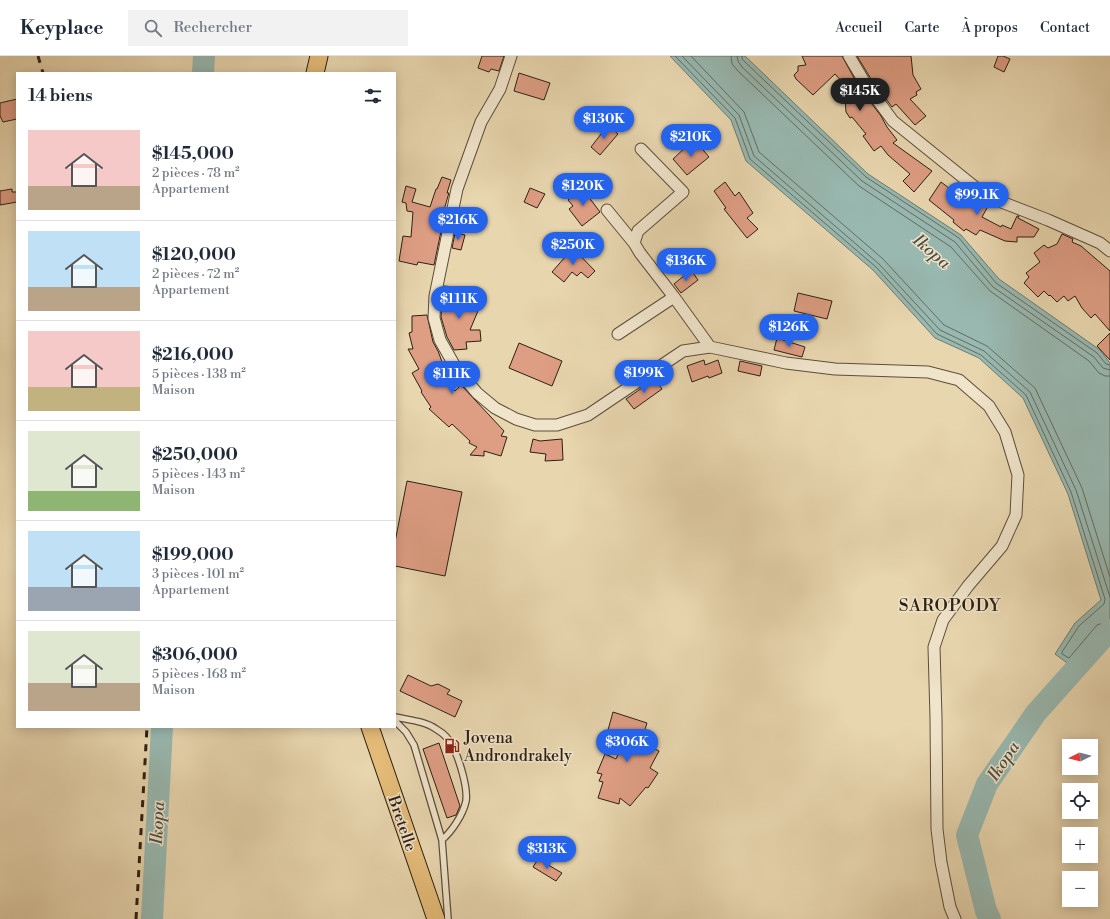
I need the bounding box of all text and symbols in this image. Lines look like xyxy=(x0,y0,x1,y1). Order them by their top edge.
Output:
search box xyxy=(128,10,408,46)
text: Keyplace xyxy=(20,16,104,40)
icon: search xyxy=(142,17,164,39)
text: Rechercher xyxy=(174,18,252,37)
text: Accueil xyxy=(835,19,882,37)
text: Carte xyxy=(904,19,939,37)
text: À propos xyxy=(961,19,1018,37)
text: Contact xyxy=(1040,19,1090,37)
pin: $145K xyxy=(832,78,888,112)
text: $145K xyxy=(840,83,880,99)
text: 14 biens xyxy=(28,85,93,107)
icon: filters xyxy=(362,85,384,107)
pin: $130K xyxy=(576,106,632,140)
text: $130K xyxy=(583,111,625,127)
pin: $210K xyxy=(663,124,719,158)
text: $210K xyxy=(670,129,712,145)
text: $145,000 xyxy=(152,143,234,165)
icon: home xyxy=(60,146,108,194)
text: 2 pièces · 78 m² xyxy=(152,165,240,181)
pin: $120K xyxy=(555,173,611,207)
text: $120K xyxy=(562,178,604,194)
text: Appartement xyxy=(152,181,230,197)
pin: $99.1K xyxy=(944,182,1010,216)
text: $99.1K xyxy=(955,187,999,203)
pin: $216K xyxy=(430,207,486,241)
text: $216K xyxy=(438,212,478,228)
water label: Ikopa xyxy=(907,229,955,275)
pin: $250K xyxy=(545,232,601,266)
text: $250K xyxy=(551,237,595,253)
text: $120,000 xyxy=(152,244,236,266)
icon: home xyxy=(60,247,108,295)
pin: $136K xyxy=(658,248,714,282)
text: $136K xyxy=(666,253,706,269)
text: 2 pièces · 72 m² xyxy=(152,266,239,282)
text: Appartement xyxy=(152,282,230,298)
pin: $111K xyxy=(431,286,487,320)
text: $111K xyxy=(440,291,478,307)
pin: $126K xyxy=(761,314,817,348)
text: $126K xyxy=(768,319,810,335)
text: $216,000 xyxy=(152,344,234,366)
icon: home xyxy=(60,347,108,395)
pin: $199K xyxy=(616,360,672,394)
pin: $111K xyxy=(424,361,480,395)
text: $199K xyxy=(624,365,664,381)
text: 5 pièces · 138 m² xyxy=(152,366,246,382)
text: $111K xyxy=(433,366,471,382)
text: Maison xyxy=(152,382,195,398)
text: $250,000 xyxy=(152,444,238,466)
icon: home xyxy=(60,447,108,495)
text: 5 pièces · 143 m² xyxy=(152,466,245,482)
text: Maison xyxy=(152,482,195,498)
text: $199,000 xyxy=(152,544,234,566)
icon: home xyxy=(60,547,108,595)
text: 3 pièces · 101 m² xyxy=(152,566,244,582)
text: Appartement xyxy=(152,582,230,598)
district label: SAROPODY xyxy=(899,595,1001,617)
text: $306,000 xyxy=(152,644,238,666)
icon: home xyxy=(60,647,108,695)
text: 5 pièces · 168 m² xyxy=(152,666,246,682)
text: Maison xyxy=(152,682,195,698)
place label: Jovena Androndrakely xyxy=(463,728,572,766)
pin: $306K xyxy=(599,729,655,763)
text: $306K xyxy=(605,734,649,750)
fuel station icon: Jovena Androndrakely xyxy=(443,737,461,755)
water label: Ikopa xyxy=(982,737,1025,786)
north arrow xyxy=(1062,739,1098,775)
map controls xyxy=(1062,739,1098,907)
button: locate xyxy=(1062,783,1098,819)
street label: Bretelle xyxy=(383,792,421,854)
water label: Ikopa xyxy=(146,800,170,846)
button: + xyxy=(1062,827,1098,863)
pin: $313K xyxy=(519,836,575,870)
text: $313K xyxy=(527,841,567,857)
button: − xyxy=(1062,871,1098,907)

